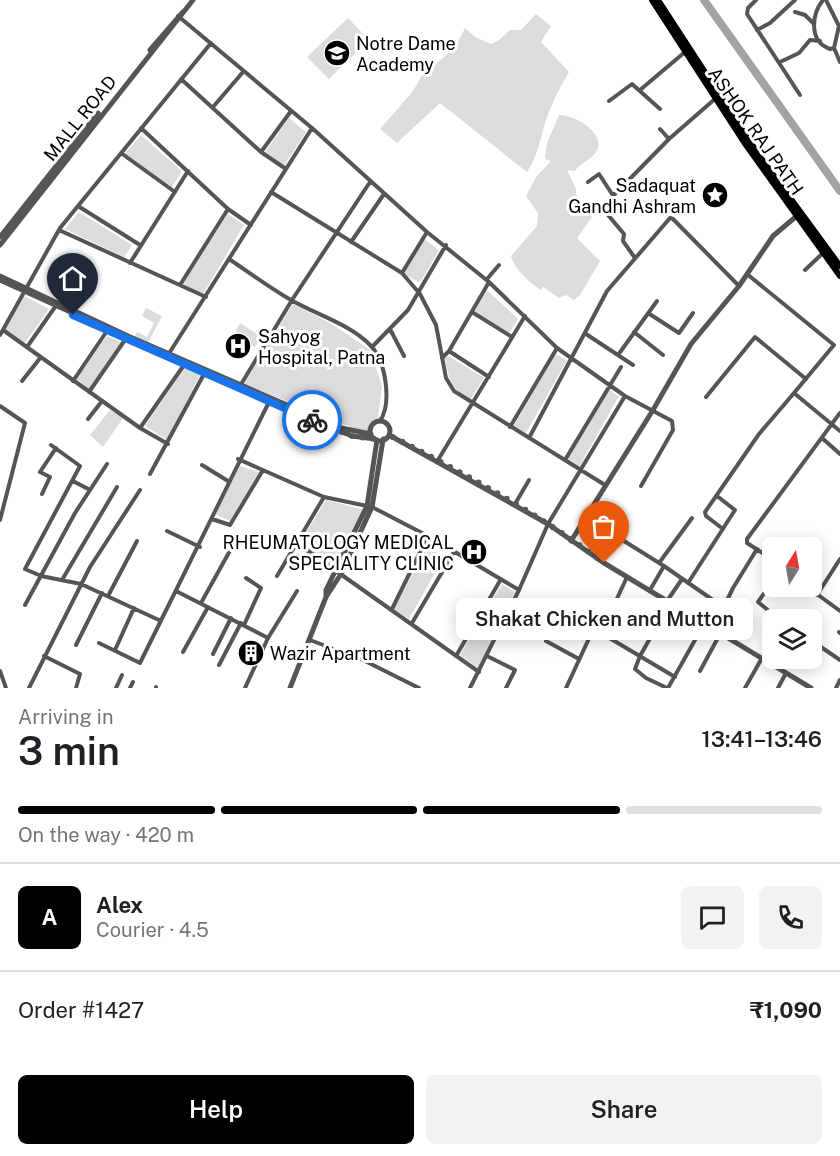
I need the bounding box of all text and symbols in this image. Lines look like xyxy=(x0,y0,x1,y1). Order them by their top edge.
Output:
place label: Notre Dame Academy xyxy=(356,33,456,75)
school or university icon: Notre Dame Academy xyxy=(322,38,352,68)
street label: ASHOK RAJ PATH xyxy=(704,63,808,199)
street label: MALL ROAD xyxy=(39,71,121,165)
place label: Sadaquat Gandhi Ashram xyxy=(568,175,696,217)
place icon: Sadaquat Gandhi Ashram xyxy=(700,180,730,210)
pin xyxy=(47,253,98,315)
icon: home xyxy=(56,262,89,295)
place label: Sahyog Hospital, Patna xyxy=(258,326,385,368)
hospital icon: Sahyog Hospital, Patna xyxy=(223,331,253,361)
courier xyxy=(282,390,342,450)
icon: bike xyxy=(296,404,329,437)
pin xyxy=(578,501,629,563)
icon: bag xyxy=(587,510,620,543)
place label: RHEUMATOLOGY MEDICAL SPECIALITY CLINIC xyxy=(222,532,454,574)
hospital icon: RHEUMATOLOGY MEDICAL SPECIALITY CLINIC xyxy=(459,537,489,567)
north arrow xyxy=(762,537,822,597)
map controls xyxy=(762,537,822,669)
callout: Shakat Chicken and Mutton xyxy=(456,599,752,641)
text: Shakat Chicken and Mutton xyxy=(475,607,734,631)
button: layers xyxy=(762,609,822,669)
building icon: Wazir Apartment xyxy=(236,638,266,668)
place label: Wazir Apartment xyxy=(270,643,411,664)
text: Arriving in xyxy=(18,705,113,729)
text: 13:41–13:46 xyxy=(702,726,822,752)
text: 3 min xyxy=(18,728,120,774)
text: On the way · 420 m xyxy=(18,823,194,847)
button: chat xyxy=(681,886,744,949)
button: phone xyxy=(759,886,822,949)
text: Alex xyxy=(96,892,143,918)
text: A xyxy=(42,904,57,930)
text: Courier · 4.5 xyxy=(96,918,209,942)
text: Order #1427 xyxy=(18,997,144,1023)
text: ₹1,090 xyxy=(750,997,822,1023)
button: Help xyxy=(18,1075,414,1144)
button: Share xyxy=(426,1075,822,1144)

